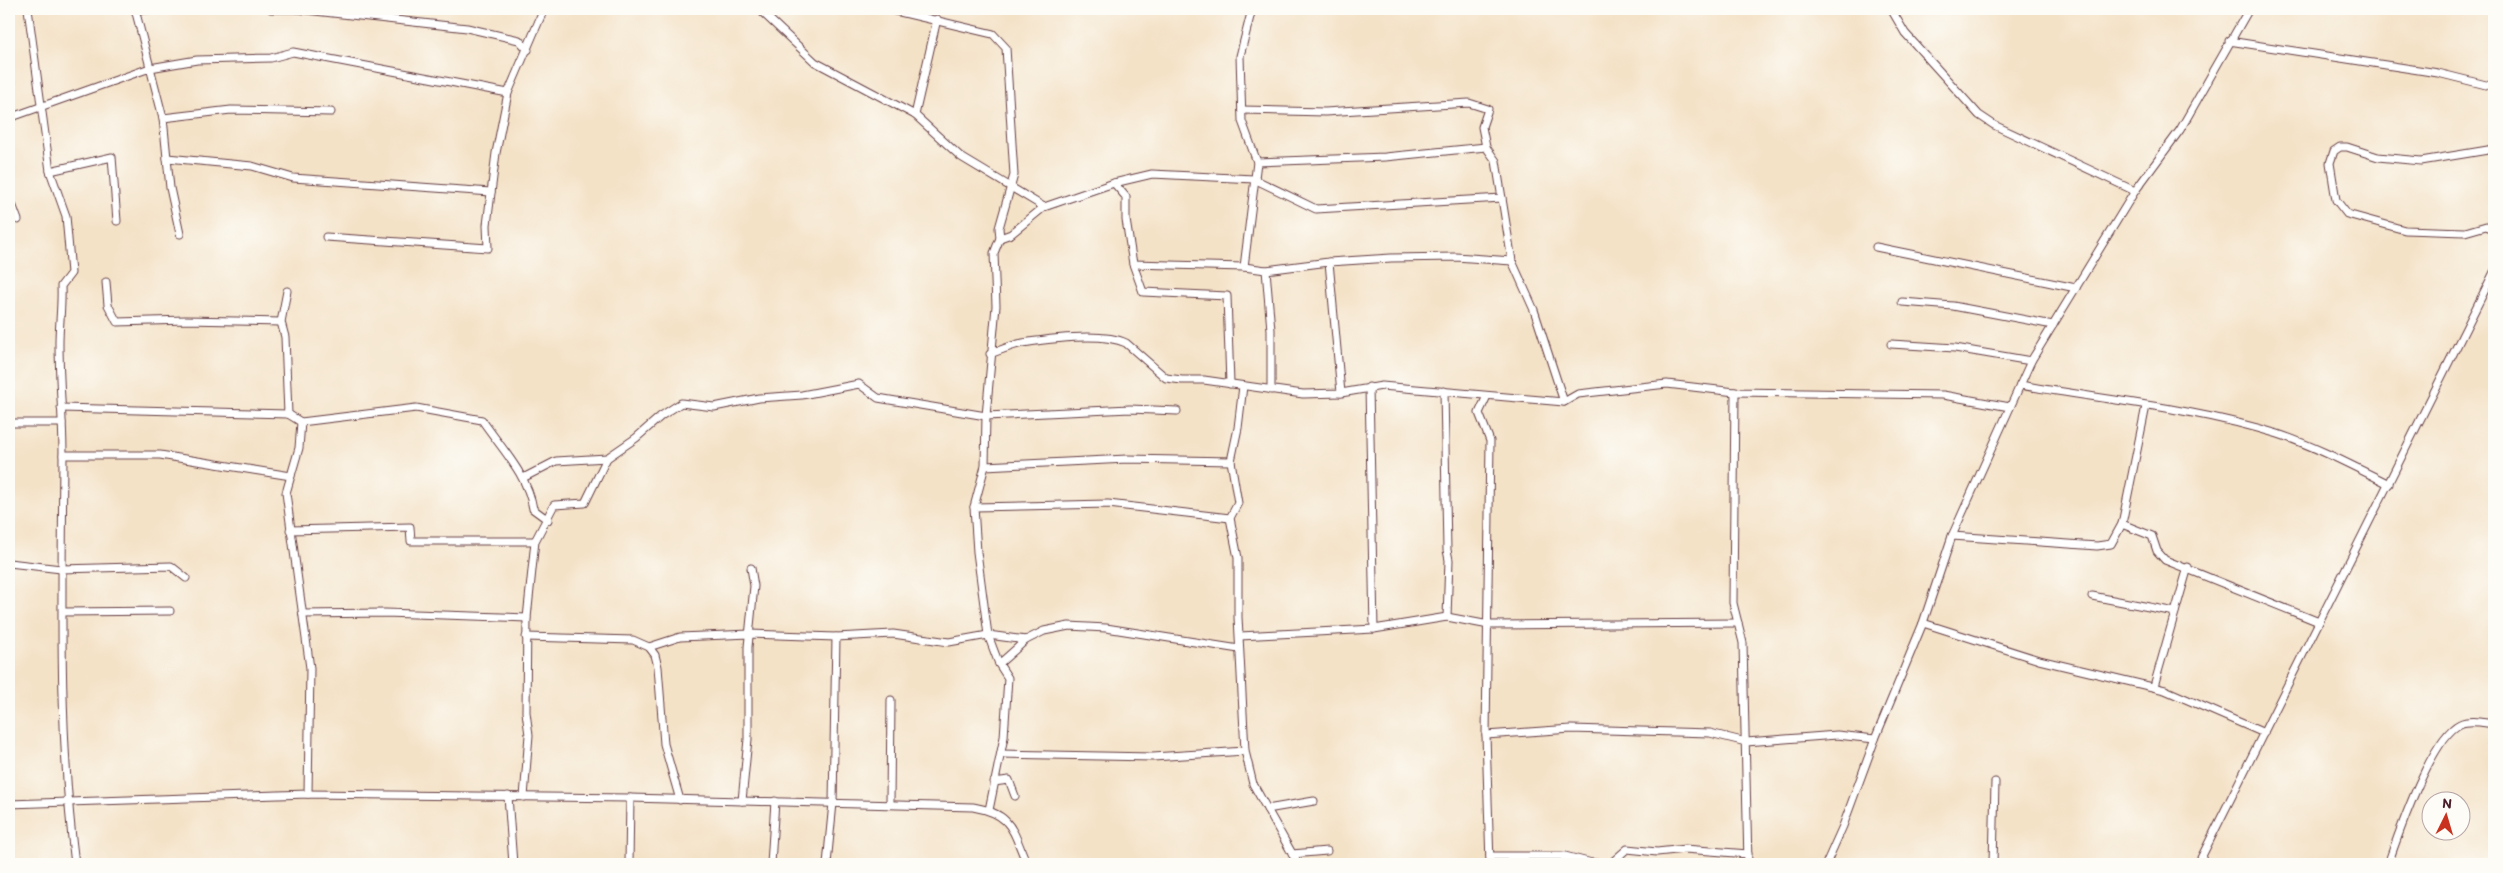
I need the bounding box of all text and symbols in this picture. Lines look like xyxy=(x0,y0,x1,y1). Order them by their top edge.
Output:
north arrow xyxy=(2420,790,2470,840)
text: N xyxy=(2442,795,2453,812)

